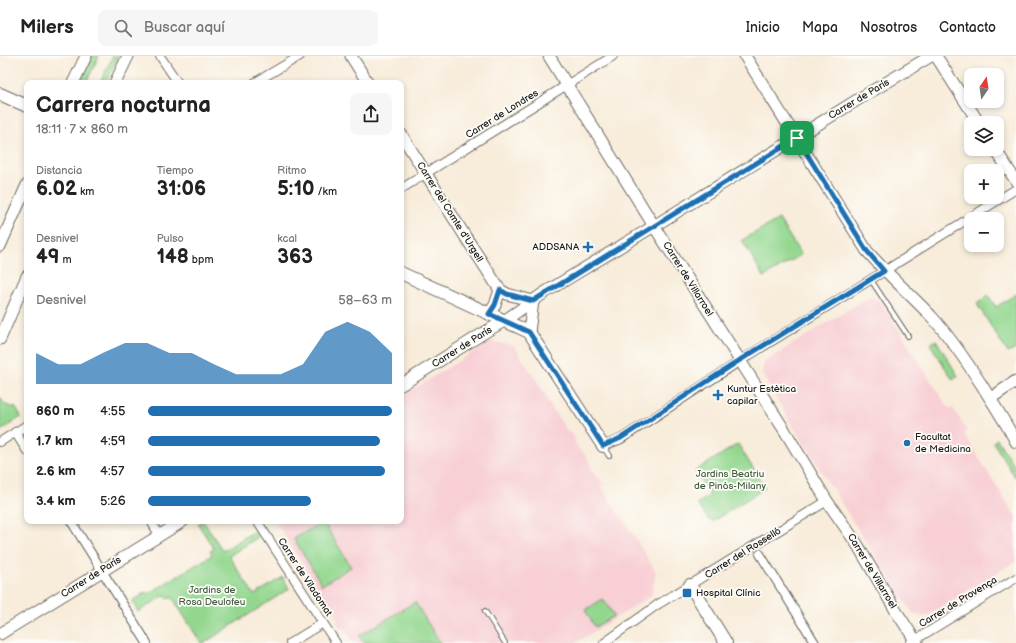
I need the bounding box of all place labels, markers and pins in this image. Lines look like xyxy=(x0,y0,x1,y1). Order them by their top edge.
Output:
pin xyxy=(780,121,814,155)
place label: ADDSANA xyxy=(533,241,580,253)
marker: ADDSANA xyxy=(582,241,594,253)
place label: Kuntur Estètica capilar xyxy=(727,383,796,407)
marker: Kuntur Estètica capilar xyxy=(712,389,724,401)
place label: Facultat de Medicina xyxy=(915,431,971,455)
marker: Facultat de Medicina xyxy=(902,438,912,448)
marker: Hospital Clínic xyxy=(681,587,693,599)
place label: Hospital Clínic xyxy=(696,587,760,599)

